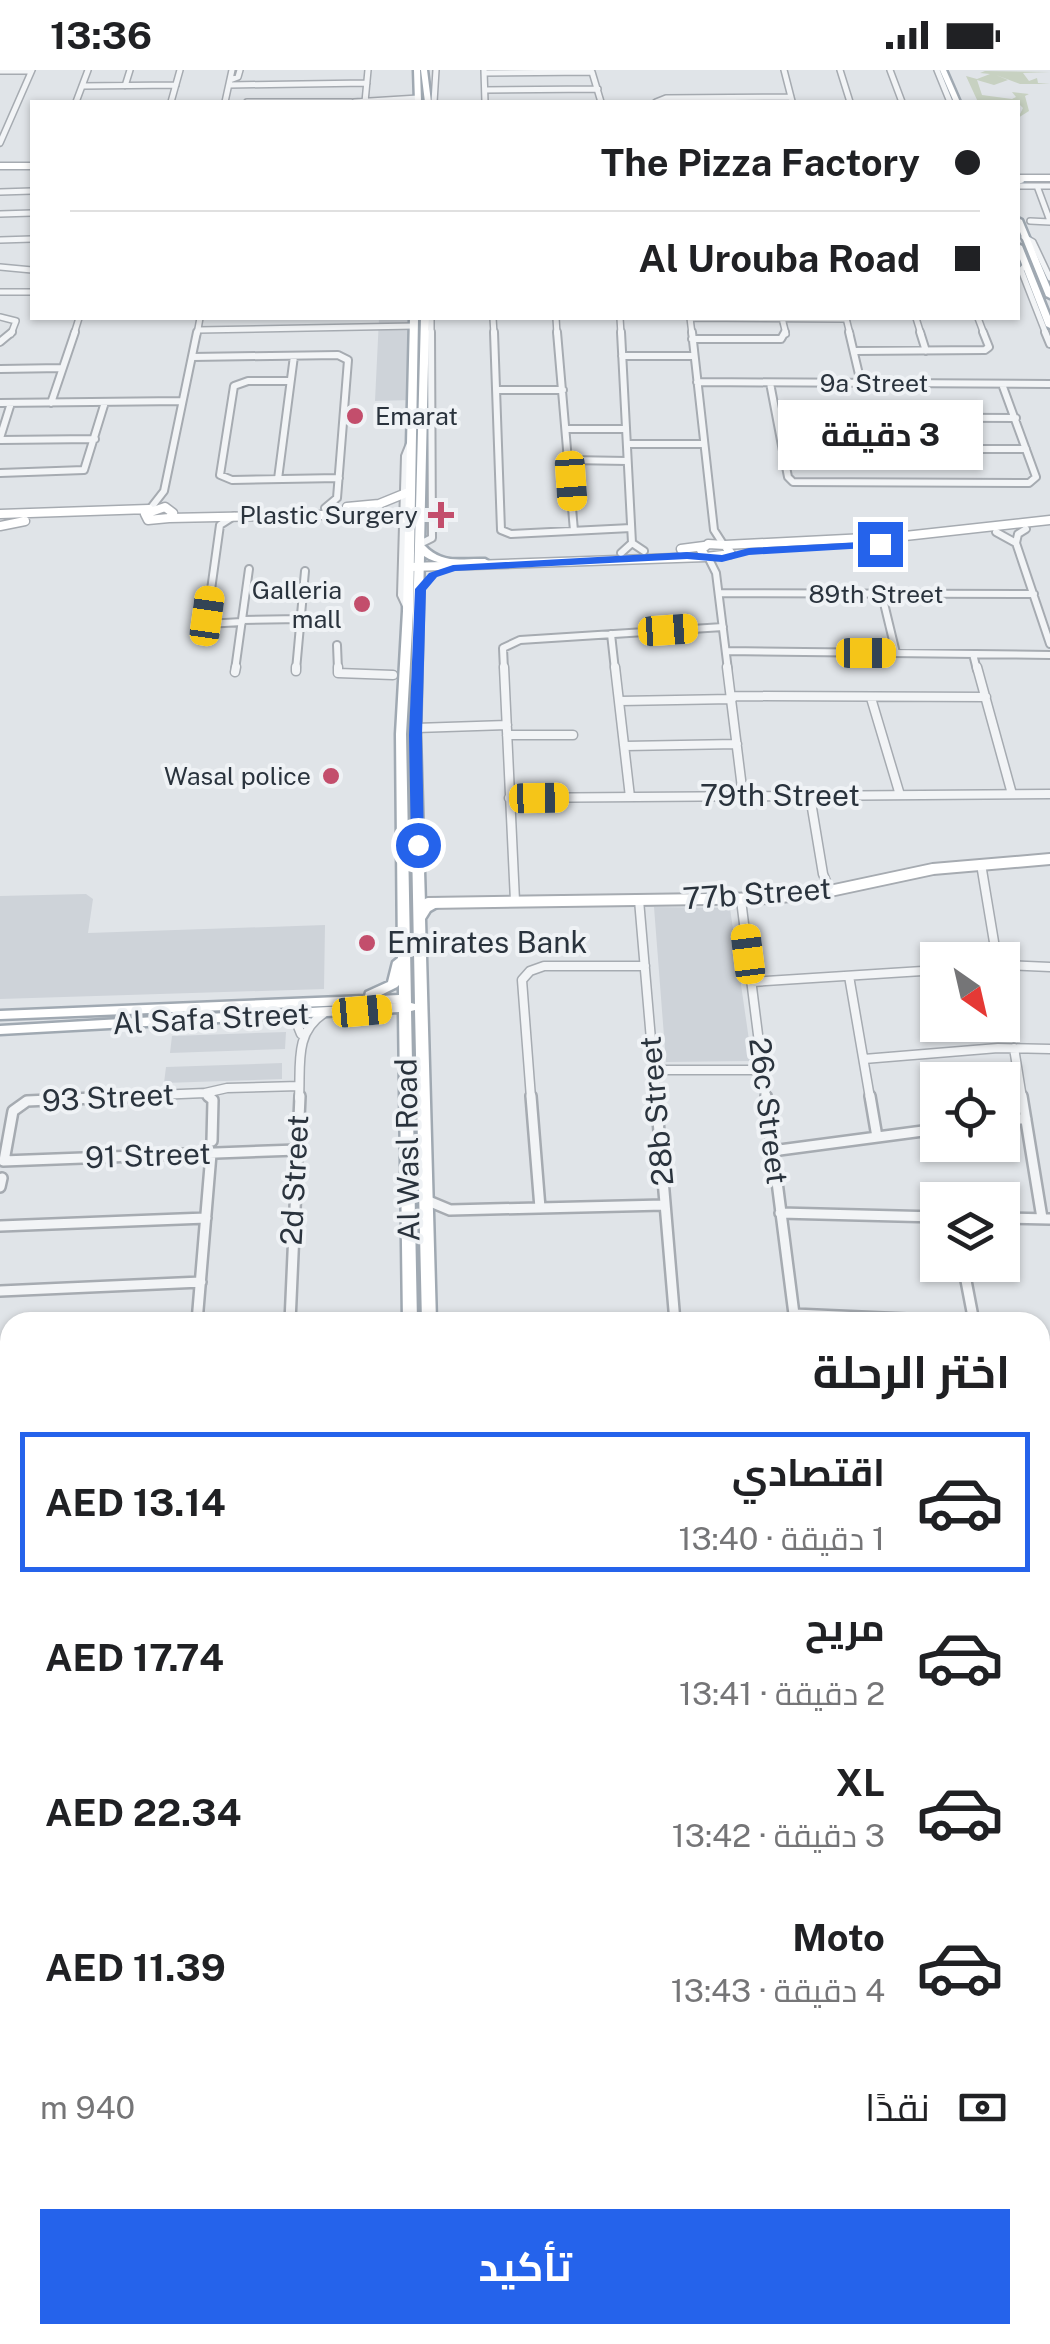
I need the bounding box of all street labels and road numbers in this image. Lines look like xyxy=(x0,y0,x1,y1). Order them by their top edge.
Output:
street label: 9a Street xyxy=(820,368,928,398)
street label: 89th Street xyxy=(809,579,943,609)
street label: 79th Street xyxy=(700,777,860,813)
street label: 77b Street xyxy=(681,870,832,916)
street label: Al Safa Street xyxy=(112,995,310,1041)
street label: 28b Street xyxy=(632,1035,680,1187)
street label: 26c Street xyxy=(742,1035,796,1186)
street label: Al Wasl Road xyxy=(387,1058,427,1242)
street label: 93 Street xyxy=(41,1076,175,1118)
street label: 2d Street xyxy=(273,1114,315,1246)
street label: 91 Street xyxy=(84,1135,211,1175)

